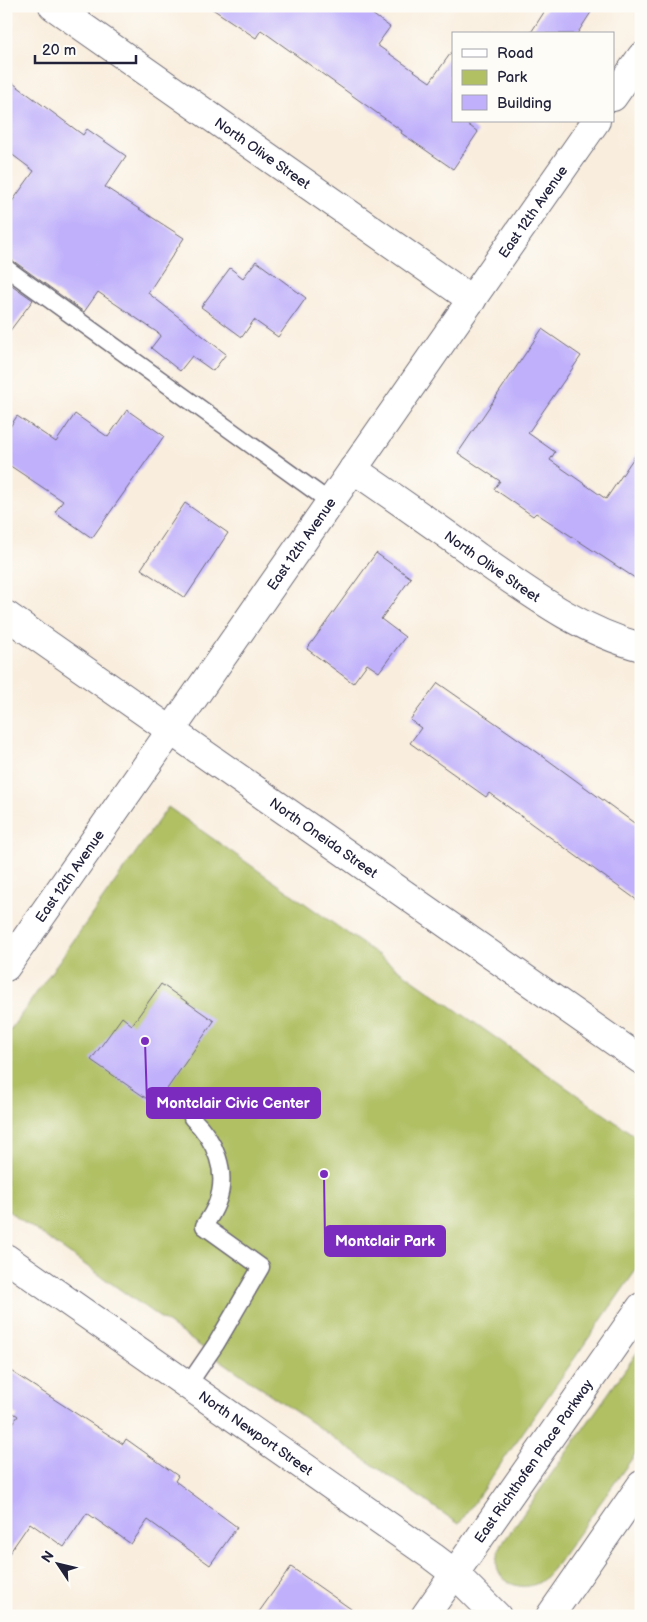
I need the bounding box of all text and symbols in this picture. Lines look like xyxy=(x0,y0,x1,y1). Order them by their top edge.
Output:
scale bar xyxy=(35,32,136,64)
legend xyxy=(452,32,614,122)
text: 20 m xyxy=(42,41,76,60)
text: Road xyxy=(497,44,533,63)
text: Park xyxy=(497,68,528,87)
text: Building xyxy=(497,94,552,113)
street label: North Olive Street xyxy=(211,114,314,193)
street label: East 12th Avenue xyxy=(495,162,571,261)
street label: East 12th Avenue xyxy=(263,495,340,594)
street label: North Olive Street xyxy=(441,527,544,606)
street label: North Oneida Street xyxy=(266,794,381,882)
street label: East 12th Avenue xyxy=(32,827,108,926)
callout: Montclair Civic Center xyxy=(147,1088,320,1118)
text: Montclair Civic Center xyxy=(156,1094,311,1113)
callout: Montclair Park xyxy=(325,1226,445,1256)
text: Montclair Park xyxy=(335,1232,435,1251)
street label: East Richthofen Place Parkway xyxy=(471,1376,597,1546)
street label: North Newport Street xyxy=(195,1388,316,1480)
north arrow xyxy=(32,1540,82,1590)
text: N xyxy=(38,1548,58,1566)

